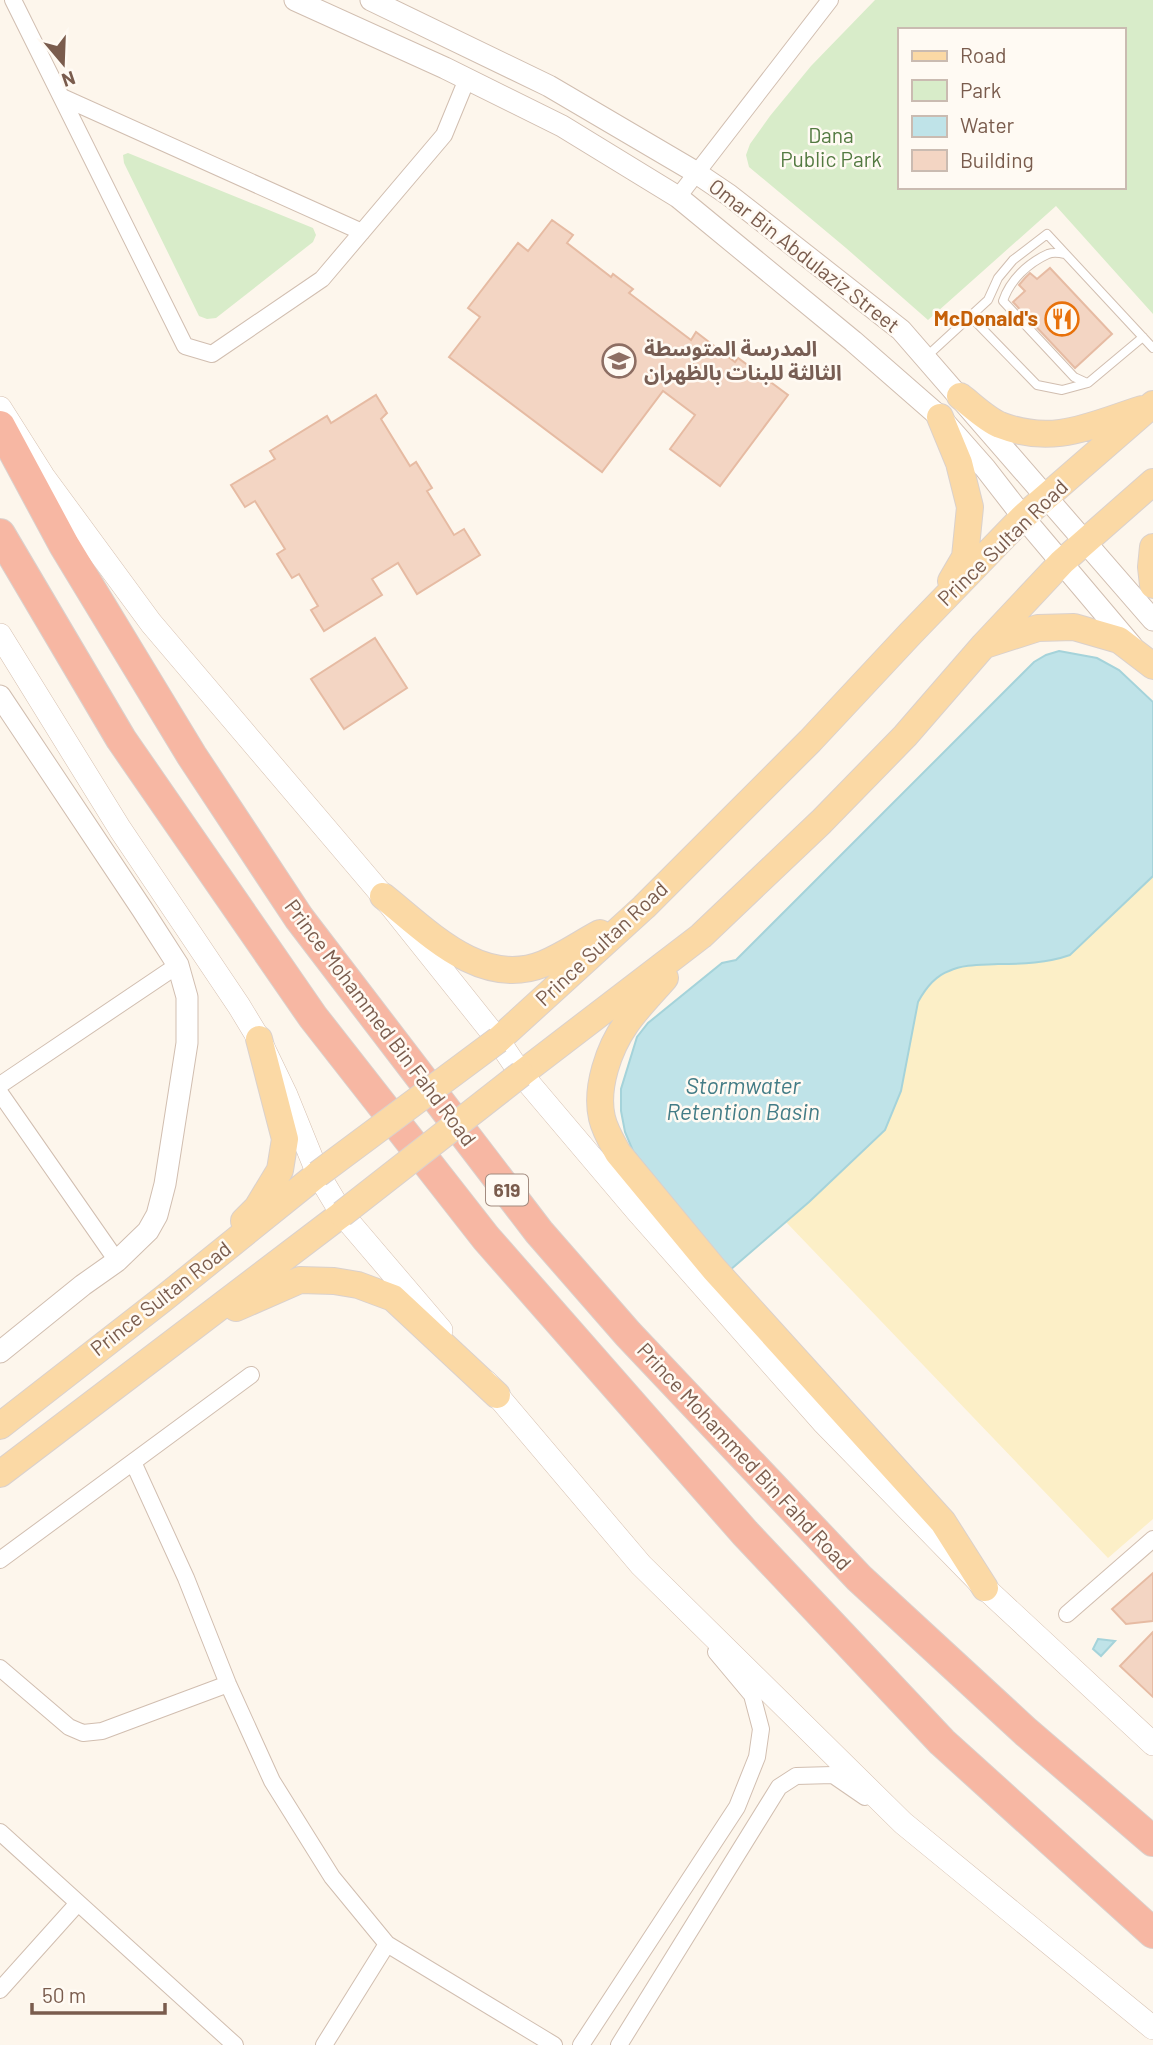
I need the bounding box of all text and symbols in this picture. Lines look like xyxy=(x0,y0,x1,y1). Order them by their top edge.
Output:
north arrow xyxy=(28,28,98,98)
legend xyxy=(898,28,1125,189)
text: Road xyxy=(960,42,1006,67)
text: N xyxy=(59,67,78,92)
text: Park xyxy=(960,77,1001,102)
text: Water xyxy=(960,112,1015,137)
park label: Dana Public Park xyxy=(780,122,882,171)
text: Building xyxy=(960,147,1034,172)
street label: Omar Bin Abdulaziz Street xyxy=(705,173,905,337)
restaurant icon: McDonald's xyxy=(1043,300,1081,338)
place label: McDonald's xyxy=(934,305,1038,330)
place label: المدرسة المتوسطة الثالثة للبنات بالظهران xyxy=(644,335,842,385)
school or university icon: المدرسة المتوسطة الثالثة للبنات بالظهران xyxy=(600,342,638,380)
street label: Prince Sultan Road xyxy=(932,473,1072,610)
street label: Prince Sultan Road xyxy=(530,875,672,1011)
street label: Prince Mohammed Bin Fahd Road xyxy=(280,894,482,1150)
water label: Stormwater Retention Basin xyxy=(666,1071,820,1125)
road number: 619 xyxy=(486,1174,528,1206)
street label: Prince Sultan Road xyxy=(85,1235,235,1360)
street label: Prince Mohammed Bin Fahd Road xyxy=(633,1337,857,1575)
scale bar xyxy=(32,1972,164,2016)
text: 50 m xyxy=(42,1982,86,2007)

